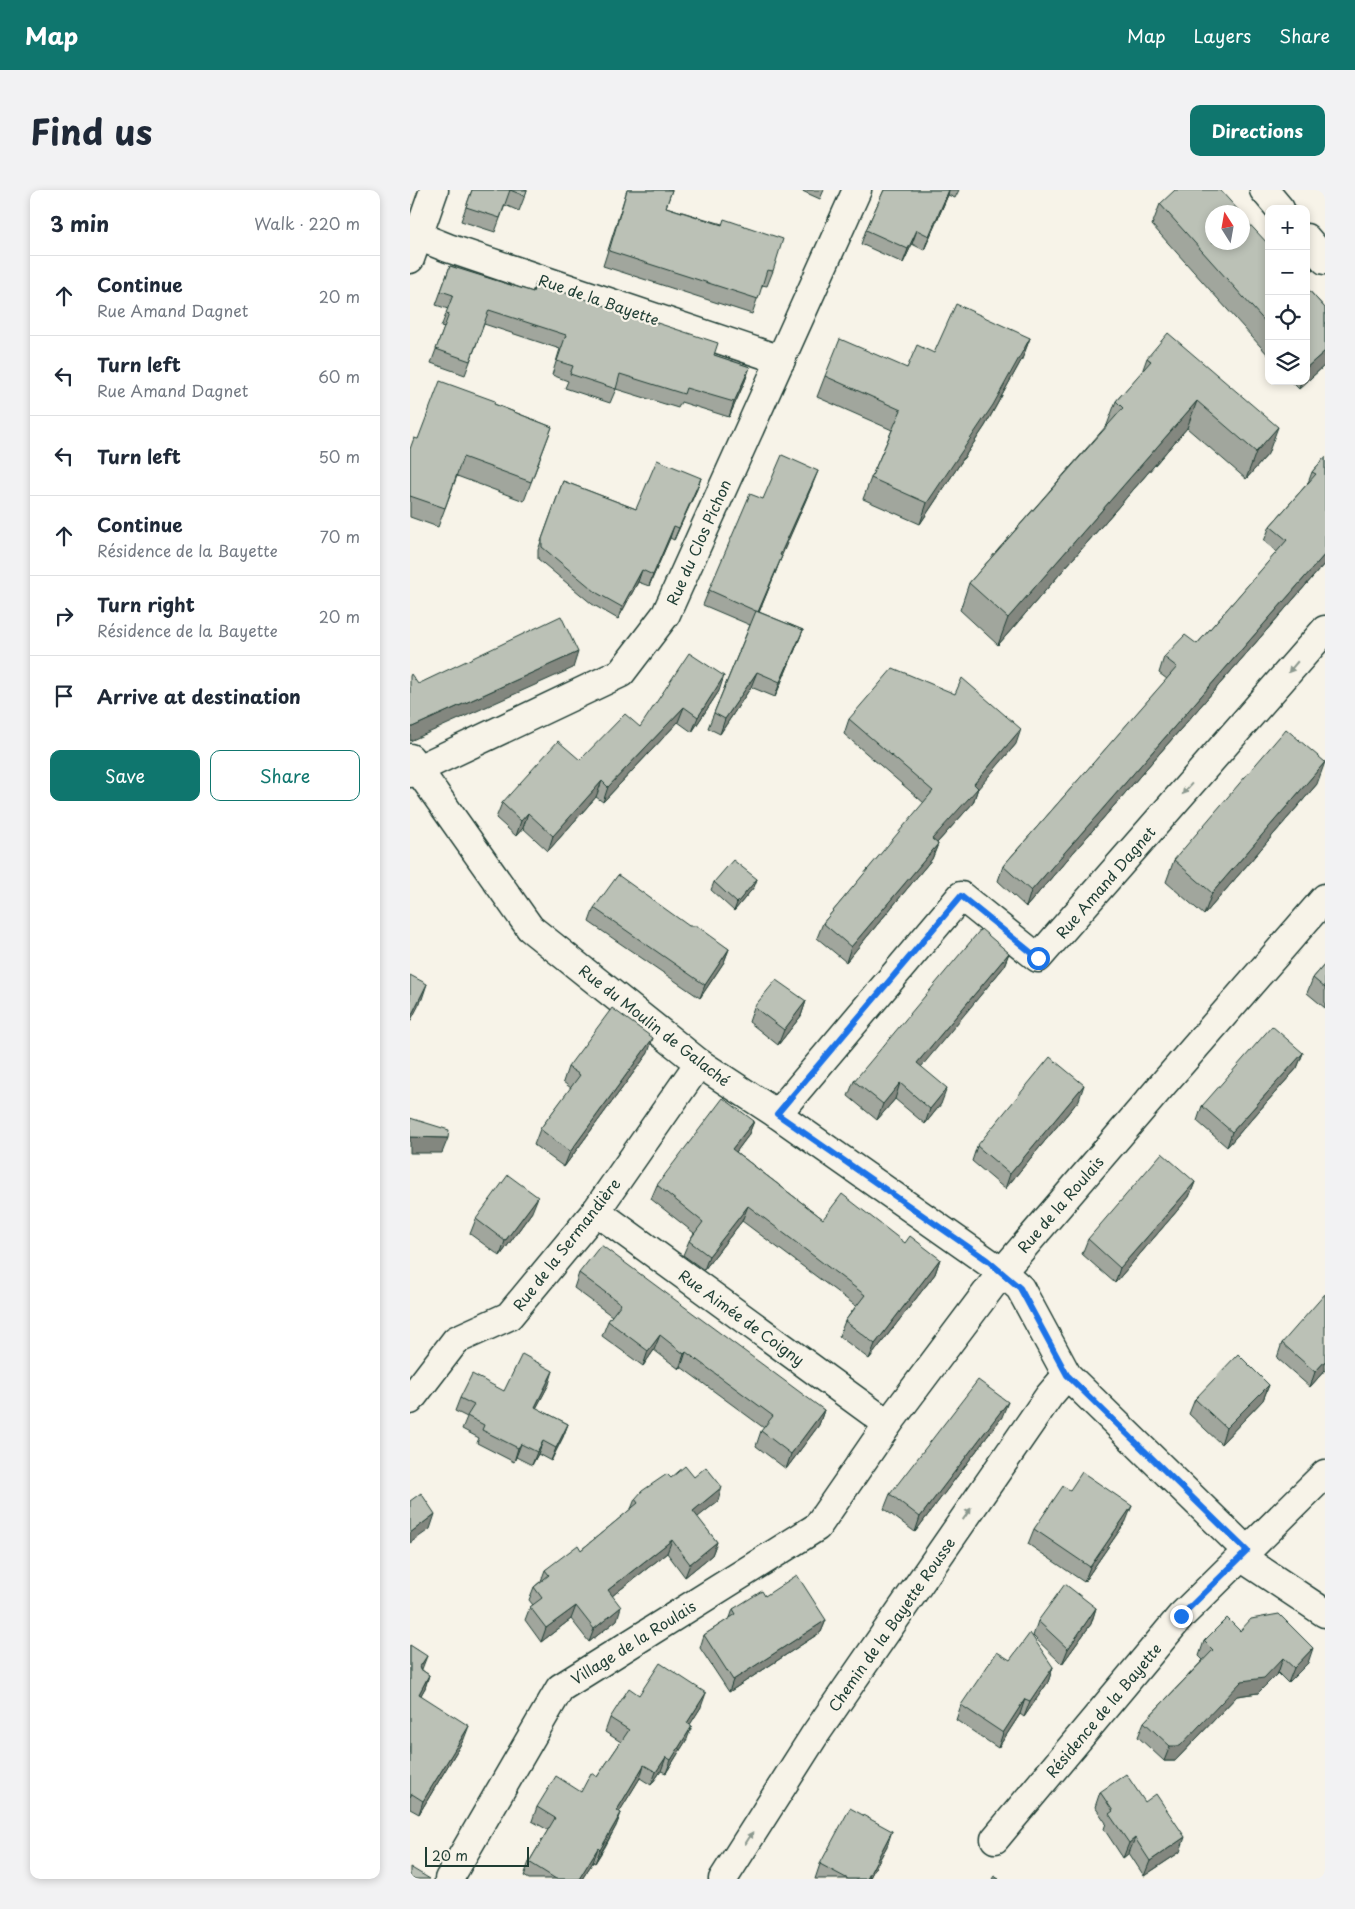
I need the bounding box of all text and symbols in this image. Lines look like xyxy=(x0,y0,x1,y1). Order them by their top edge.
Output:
text: Map xyxy=(25,17,78,53)
text: Map xyxy=(1127,22,1166,49)
text: Layers xyxy=(1194,22,1251,49)
text: Share xyxy=(1279,22,1330,49)
text: Find us xyxy=(30,104,152,157)
button: Directions xyxy=(1190,105,1325,156)
north arrow xyxy=(1205,205,1250,250)
map controls xyxy=(1265,205,1310,385)
button: + xyxy=(1265,205,1310,250)
text: 3 min xyxy=(50,207,109,239)
text: Walk · 220 m xyxy=(254,211,360,235)
button: − xyxy=(1265,250,1310,295)
street label: Rue de la Bayette xyxy=(536,268,662,330)
text: Continue xyxy=(97,270,183,298)
icon: ahead xyxy=(50,282,78,310)
text: 20 m xyxy=(319,284,360,308)
button: locate xyxy=(1265,295,1310,340)
text: Rue Amand Dagnet xyxy=(97,298,248,322)
button: layers xyxy=(1265,340,1310,385)
text: Turn left xyxy=(97,350,181,378)
icon: left xyxy=(50,362,78,390)
text: 60 m xyxy=(318,364,360,388)
text: Rue Amand Dagnet xyxy=(97,378,248,402)
icon: left xyxy=(50,442,78,470)
text: Turn left xyxy=(97,442,181,470)
text: 50 m xyxy=(319,444,360,468)
street label: Rue du Clos Pichon xyxy=(660,475,736,609)
text: Continue xyxy=(97,510,183,538)
icon: ahead xyxy=(50,522,78,550)
text: 70 m xyxy=(320,524,360,548)
text: Résidence de la Bayette xyxy=(97,538,277,562)
text: Turn right xyxy=(97,590,195,618)
icon: right xyxy=(50,602,78,630)
text: 20 m xyxy=(319,604,360,628)
text: Résidence de la Bayette xyxy=(97,618,277,642)
one-way arrow xyxy=(1288,660,1299,673)
icon: arrive xyxy=(50,682,78,710)
text: Arrive at destination xyxy=(97,682,301,710)
button: Save xyxy=(50,750,200,801)
button: Share xyxy=(210,750,360,801)
one-way arrow xyxy=(1181,783,1192,796)
street label: Rue Amand Dagnet xyxy=(1050,821,1160,943)
route start xyxy=(1027,947,1050,970)
street label: Rue du Moulin de Galaché xyxy=(575,959,735,1091)
street label: Rue de la Roulais xyxy=(1011,1150,1109,1257)
street label: Rue de la Sermandière xyxy=(507,1173,625,1315)
street label: Rue Aimée de Coigny xyxy=(674,1263,810,1371)
one-way arrow xyxy=(962,1507,972,1521)
street label: Chemin de la Bayette Rousse xyxy=(822,1532,960,1716)
street label: Village de la Roulais xyxy=(566,1594,700,1690)
route end xyxy=(1170,1605,1193,1628)
street label: Résidence de la Bayette xyxy=(1040,1638,1166,1782)
one-way arrow xyxy=(745,1831,754,1844)
scale bar xyxy=(425,1844,529,1867)
text: 20 m xyxy=(432,1845,468,1866)

